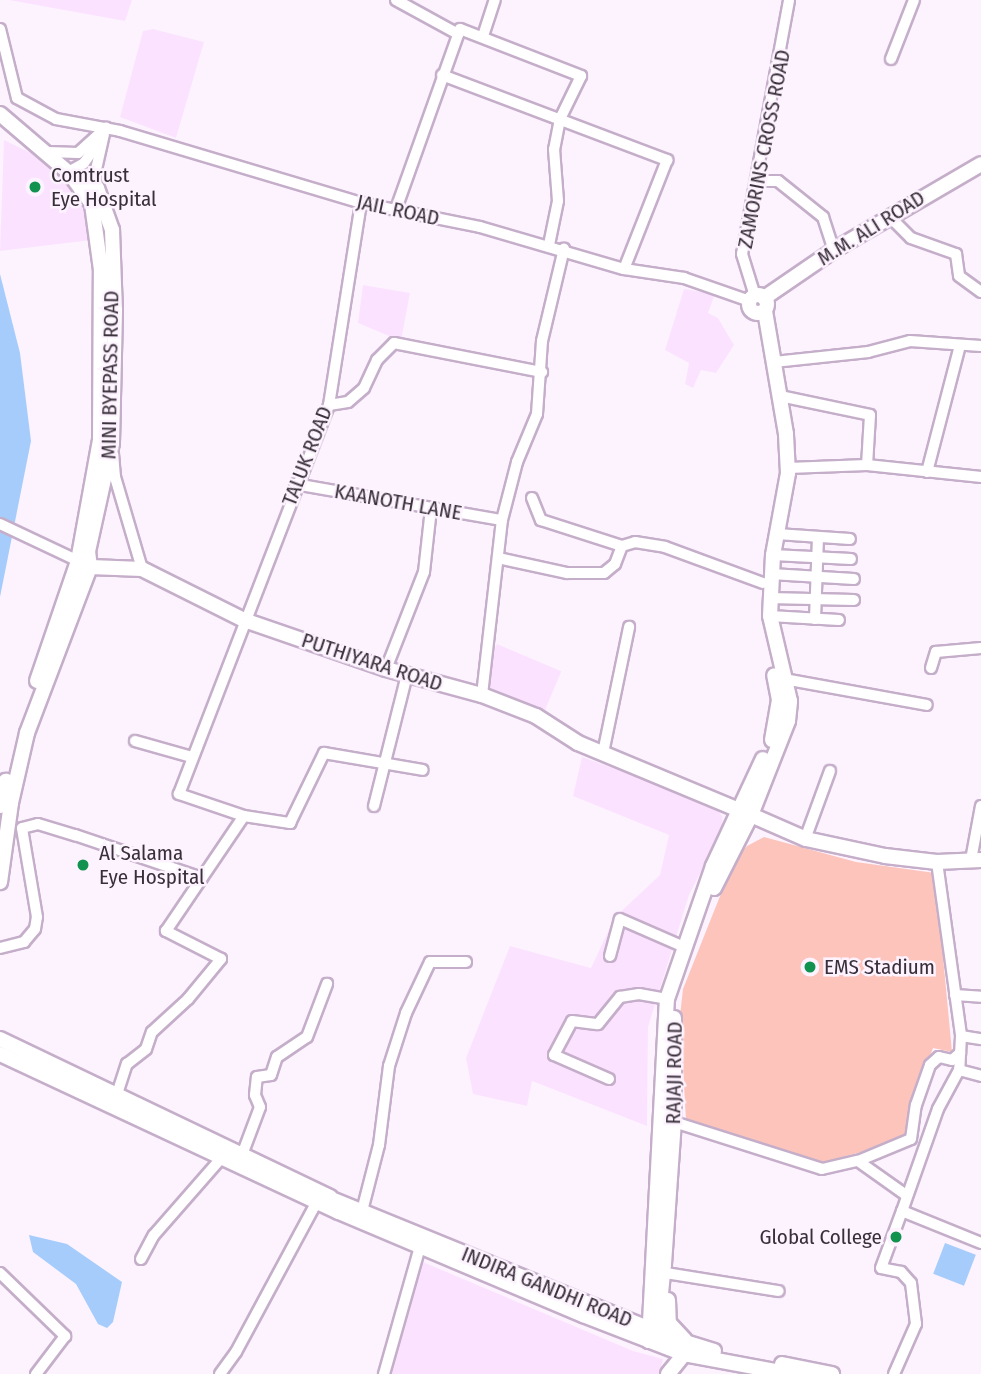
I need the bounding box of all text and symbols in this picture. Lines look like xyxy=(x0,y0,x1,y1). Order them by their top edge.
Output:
street label: ZAMORINS CROSS ROAD xyxy=(732,47,796,251)
place label: Comtrust Eye Hospital xyxy=(51,162,157,212)
marker: Comtrust Eye Hospital xyxy=(25,177,45,197)
street label: M.M. ALI ROAD xyxy=(813,185,929,271)
street label: JAIL ROAD xyxy=(354,189,442,231)
street label: MINI BYEPASS ROAD xyxy=(96,290,124,460)
street label: TALUK ROAD xyxy=(277,403,337,509)
street label: KAANOTH LANE xyxy=(332,478,464,526)
street label: PUTHIYARA ROAD xyxy=(298,627,446,697)
place label: Al Salama Eye Hospital xyxy=(99,840,205,890)
marker: Al Salama Eye Hospital xyxy=(73,855,93,875)
place label: EMS Stadium xyxy=(824,954,935,980)
marker: EMS Stadium xyxy=(802,959,818,975)
street label: RAJAJI ROAD xyxy=(661,1021,687,1125)
place label: Global College xyxy=(759,1224,882,1250)
marker: Global College xyxy=(888,1229,904,1245)
street label: INDIRA GANDHI ROAD xyxy=(458,1241,636,1333)

